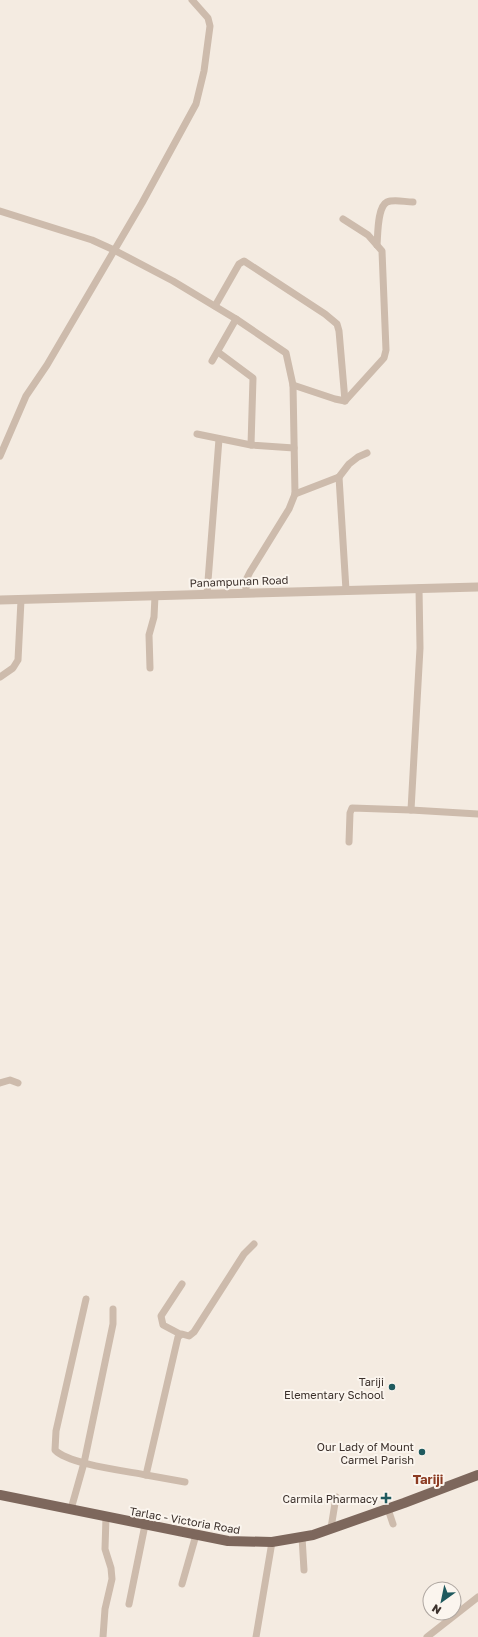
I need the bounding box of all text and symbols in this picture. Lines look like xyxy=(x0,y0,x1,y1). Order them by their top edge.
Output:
street label: Panampunan Road xyxy=(189,573,289,589)
place label: Tariji Elementary School xyxy=(284,1375,384,1401)
marker: Tariji Elementary School xyxy=(387,1382,397,1392)
place label: Our Lady of Mount Carmel Parish xyxy=(317,1440,414,1466)
marker: Our Lady of Mount Carmel Parish xyxy=(417,1447,427,1457)
district label: Tariji xyxy=(413,1471,443,1487)
place label: Carmila Pharmacy xyxy=(282,1492,378,1505)
marker: Carmila Pharmacy xyxy=(381,1493,391,1503)
street label: Tarlac - Victoria Road xyxy=(129,1504,241,1536)
north arrow xyxy=(422,1581,462,1621)
text: N xyxy=(429,1602,443,1618)

